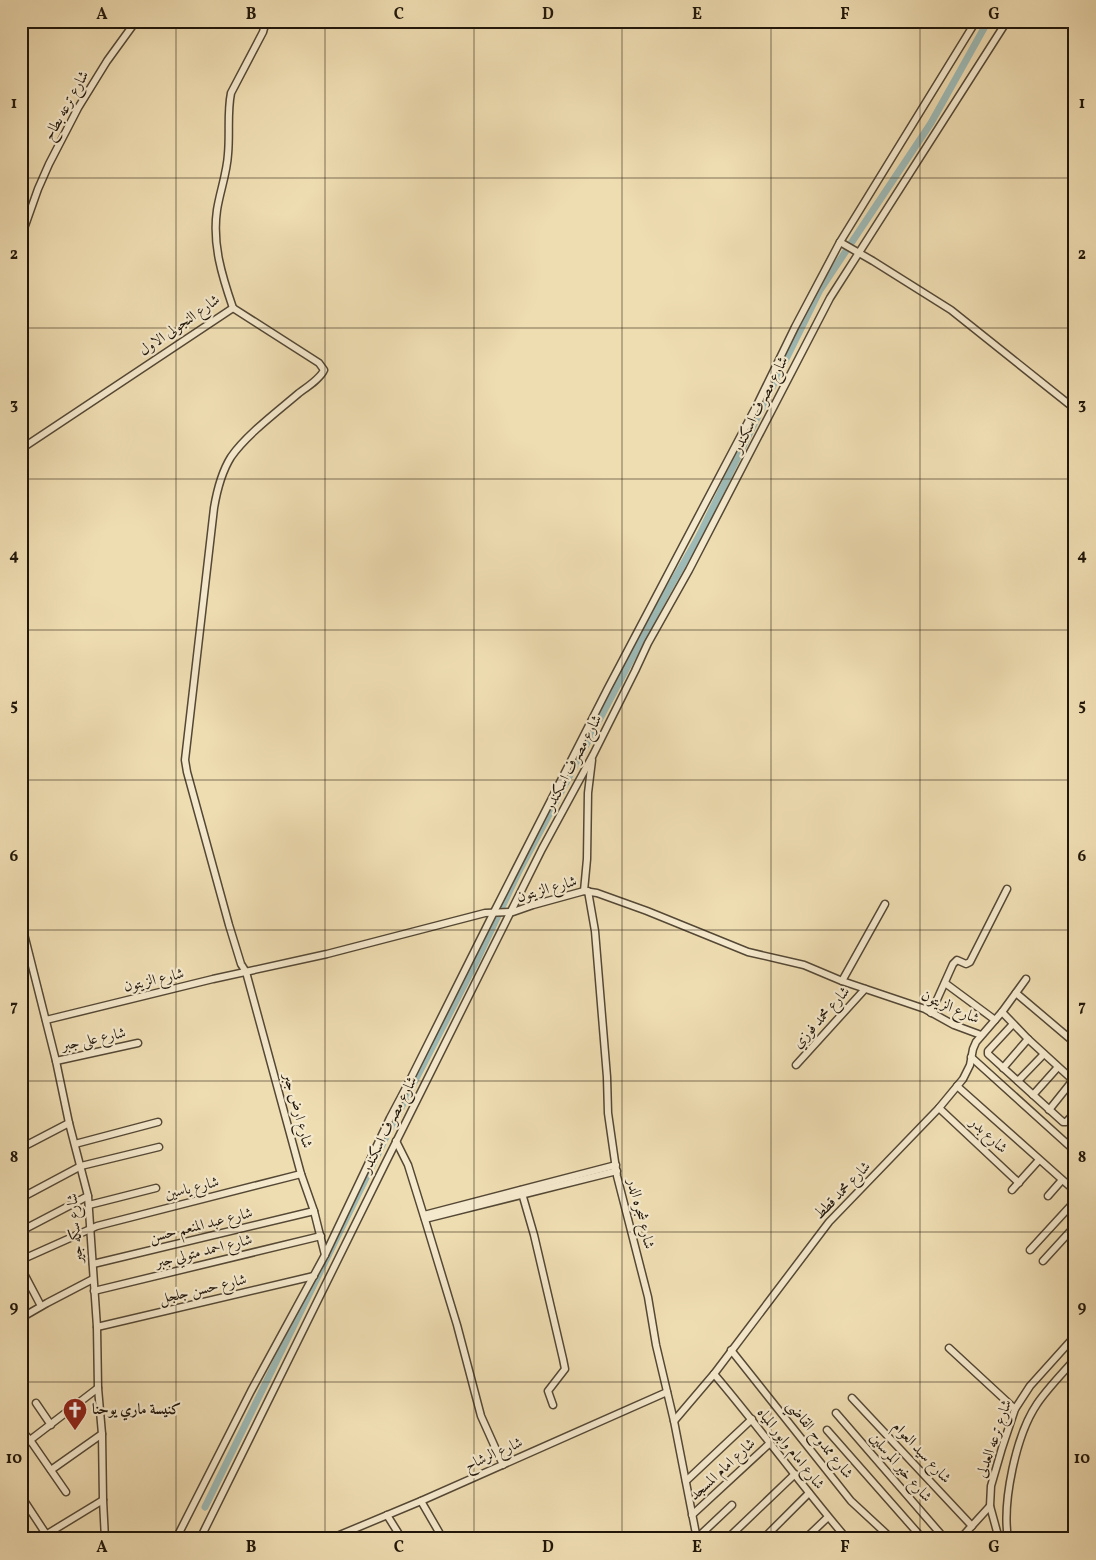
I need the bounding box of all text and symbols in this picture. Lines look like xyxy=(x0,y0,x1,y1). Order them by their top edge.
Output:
text: A xyxy=(96,4,108,26)
text: B xyxy=(246,4,257,26)
text: C xyxy=(394,4,404,26)
text: D xyxy=(542,4,554,26)
text: E xyxy=(692,4,702,26)
text: F xyxy=(840,4,850,26)
text: G xyxy=(988,4,1000,26)
street label: شارع ترعه بطاح xyxy=(39,67,96,145)
text: 1 xyxy=(11,93,17,115)
text: 1 xyxy=(1079,93,1085,115)
text: 2 xyxy=(10,244,18,266)
text: 2 xyxy=(1078,244,1086,266)
street label: شارع النجولى الاول xyxy=(135,290,225,363)
street label: شارع مصرف اسكندر xyxy=(727,353,795,459)
text: 3 xyxy=(10,394,18,416)
text: 3 xyxy=(1078,394,1086,416)
text: 4 xyxy=(9,545,19,567)
text: 4 xyxy=(1077,545,1087,567)
text: 5 xyxy=(10,695,18,717)
text: 5 xyxy=(1078,695,1086,717)
street label: شارع مصرف اسكندر xyxy=(539,711,609,817)
text: 6 xyxy=(10,846,19,868)
text: 6 xyxy=(1078,846,1087,868)
street label: شارع الزيتون xyxy=(514,871,580,910)
street label: شارع الزيتون xyxy=(121,964,187,999)
street label: شارع محمد فوزي xyxy=(788,982,856,1054)
street label: شارع الزيتون xyxy=(917,986,983,1031)
text: 7 xyxy=(10,996,18,1018)
text: 7 xyxy=(1078,996,1086,1018)
street label: شارع على جبر xyxy=(58,1023,128,1058)
street label: شارع ارض جبر xyxy=(275,1069,317,1151)
street label: شارع مصرف اسكندر xyxy=(356,1073,424,1179)
street label: شارع بدر xyxy=(962,1112,1012,1160)
text: 8 xyxy=(10,1147,18,1169)
text: 8 xyxy=(1078,1147,1086,1169)
street label: شارع محمد قطط xyxy=(810,1157,877,1226)
street label: شارع ياسين xyxy=(163,1172,222,1207)
street label: شارع شجره الدر xyxy=(620,1175,659,1252)
street label: شارع سكه جير xyxy=(62,1192,91,1266)
street label: شارع عبد المنعم حسن xyxy=(147,1203,255,1251)
street label: شارع احمد متولي جبر xyxy=(151,1230,255,1276)
street label: شارع حسن جلجل xyxy=(157,1270,249,1311)
text: 9 xyxy=(10,1297,19,1319)
text: 9 xyxy=(1078,1297,1087,1319)
street label: شارع ممدوح القاضي xyxy=(779,1396,857,1485)
church icon: كنيسة ماري يوحنا xyxy=(62,1397,88,1431)
street label: شارع ترعه العدلى xyxy=(972,1397,1019,1481)
place label: كنيسة ماري يوحنا xyxy=(92,1400,181,1421)
street label: شارع امام وابور المياه xyxy=(751,1404,829,1495)
street label: شارع سيد العوام xyxy=(886,1417,955,1489)
street label: شارع خير المرسلين xyxy=(863,1429,936,1508)
street label: شارع الرشاح xyxy=(462,1433,527,1478)
street label: شارع امام المسجد xyxy=(685,1434,761,1507)
text: 10 xyxy=(6,1448,22,1470)
text: 10 xyxy=(1074,1448,1090,1470)
text: A xyxy=(96,1537,108,1559)
text: B xyxy=(246,1537,257,1559)
text: C xyxy=(394,1537,404,1559)
text: D xyxy=(542,1537,554,1559)
text: E xyxy=(692,1537,702,1559)
text: F xyxy=(840,1537,850,1559)
text: G xyxy=(988,1537,1000,1559)

